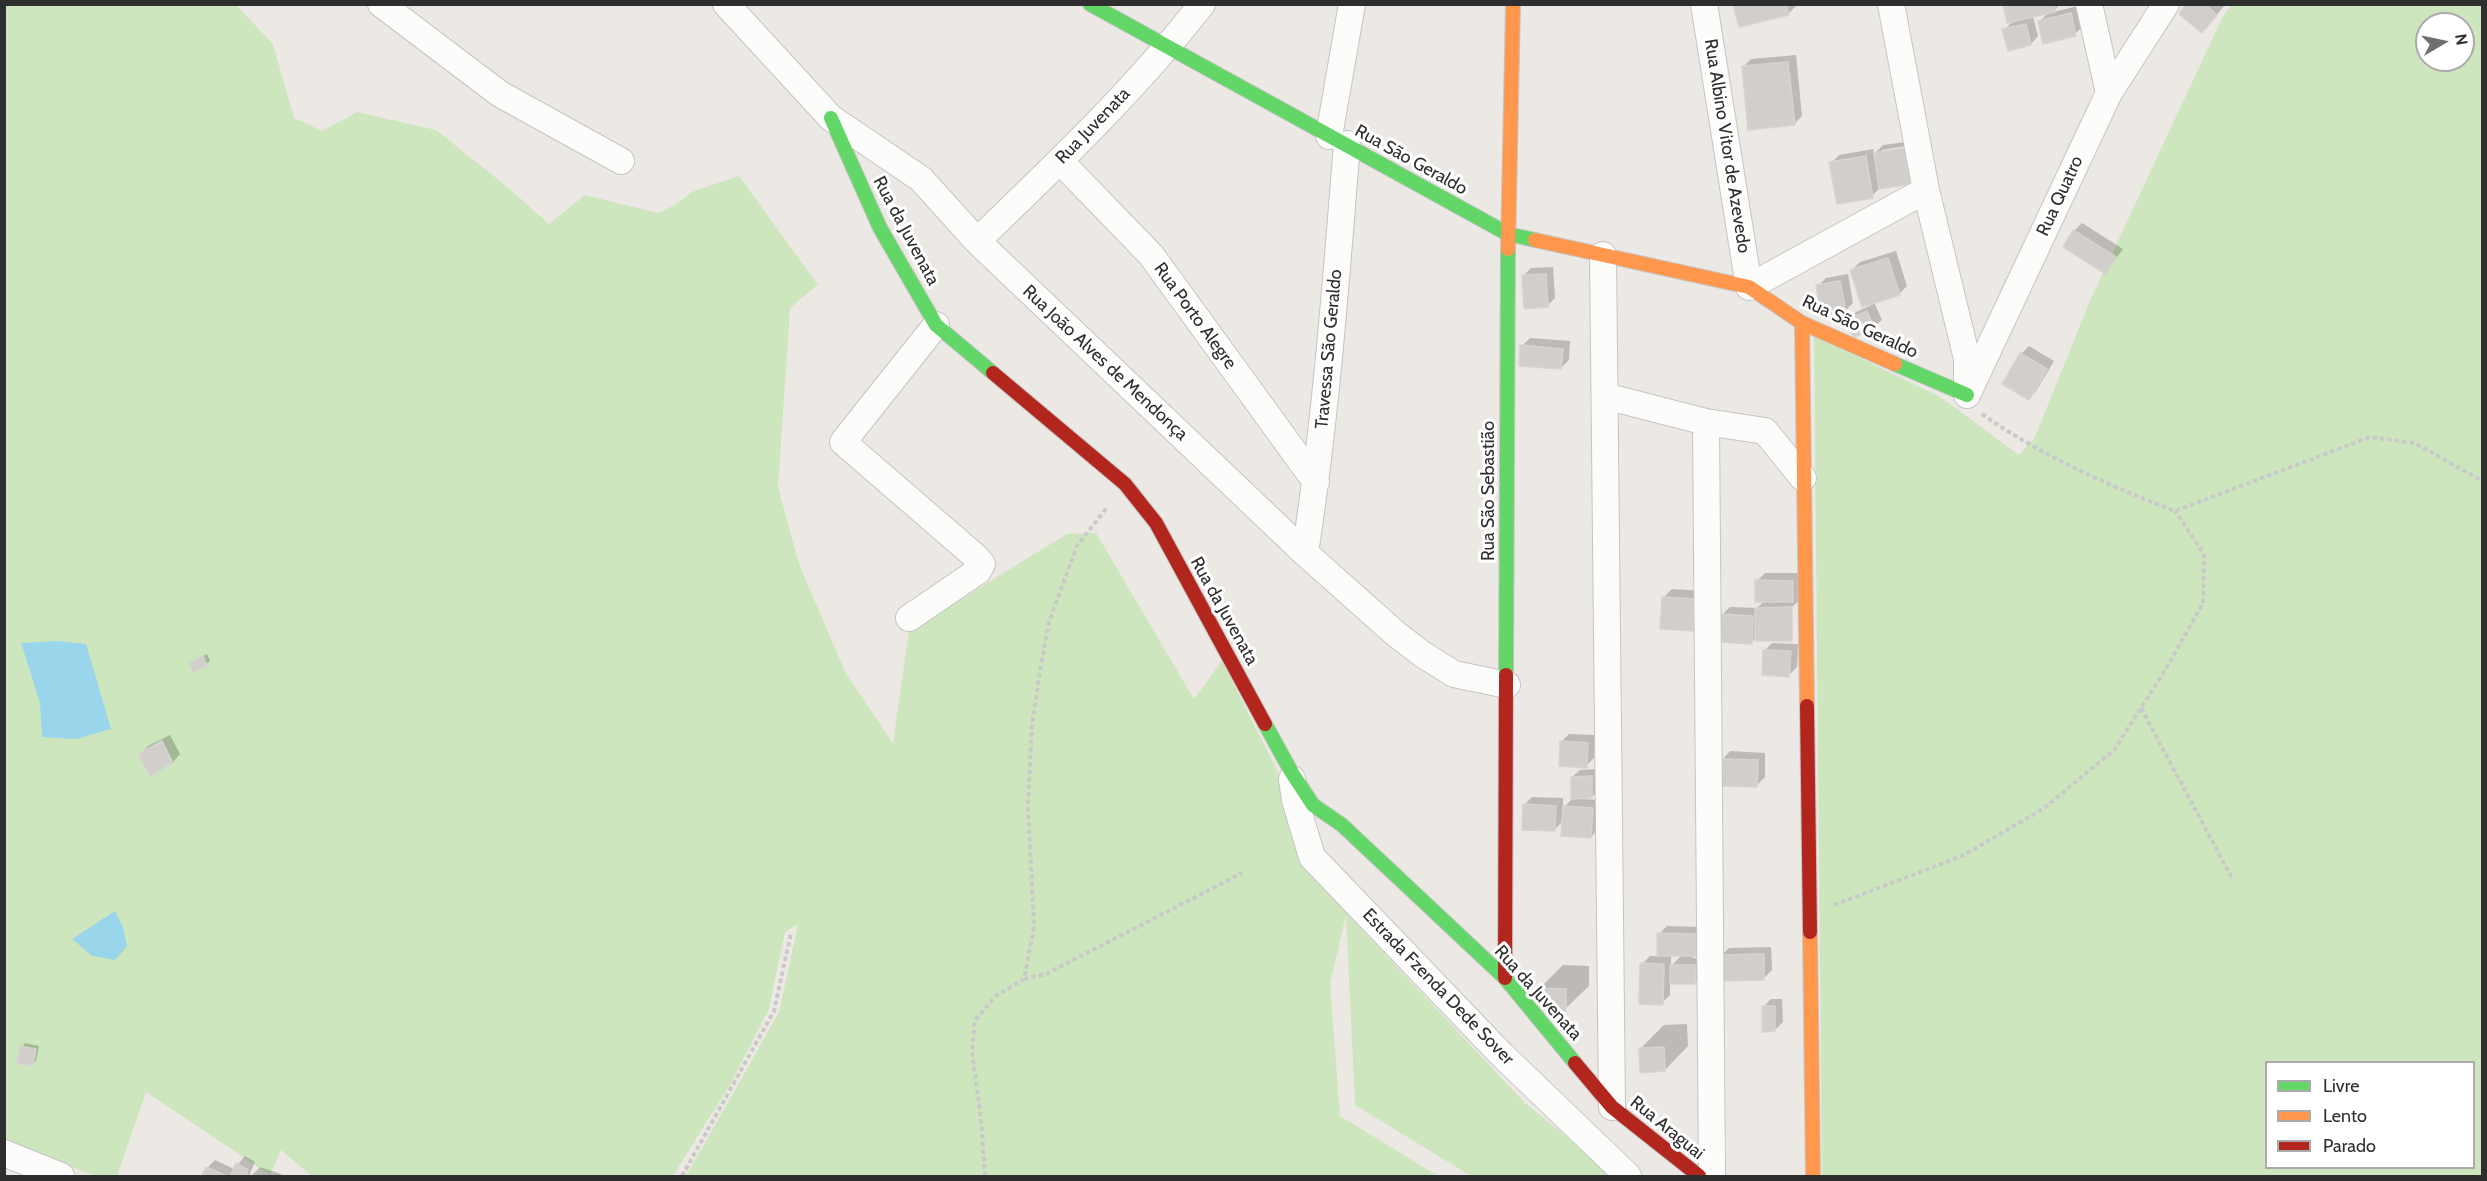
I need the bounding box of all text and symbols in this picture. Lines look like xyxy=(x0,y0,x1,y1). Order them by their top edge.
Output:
north arrow xyxy=(2415,12,2475,72)
text: N xyxy=(2451,32,2472,46)
street label: Rua Albino Vitor de Azevedo xyxy=(1699,37,1755,255)
street label: Rua Juvenata xyxy=(1051,83,1135,169)
street label: Rua São Geraldo xyxy=(1351,120,1471,200)
street label: Rua Quatro xyxy=(2032,153,2088,239)
street label: Rua da Juvenata xyxy=(868,173,944,289)
street label: Rua Porto Alegre xyxy=(1149,259,1241,373)
street label: Travessa São Geraldo xyxy=(1311,268,1347,430)
street label: Rua João Alves de Mendonça xyxy=(1018,281,1192,445)
street label: Rua São Geraldo xyxy=(1799,291,1921,363)
street label: Rua São Sebastião xyxy=(1478,421,1500,561)
street label: Rua da Juvenata xyxy=(1185,553,1263,669)
street label: Estrada Fzenda Dede Sover xyxy=(1358,904,1518,1070)
street label: Rua da Juvenata xyxy=(1490,941,1586,1045)
legend xyxy=(2265,1061,2475,1169)
text: Livre xyxy=(2323,1075,2359,1097)
street label: Rua Araguai xyxy=(1626,1092,1708,1164)
text: Lento xyxy=(2323,1105,2367,1127)
text: Parado xyxy=(2323,1135,2376,1157)

